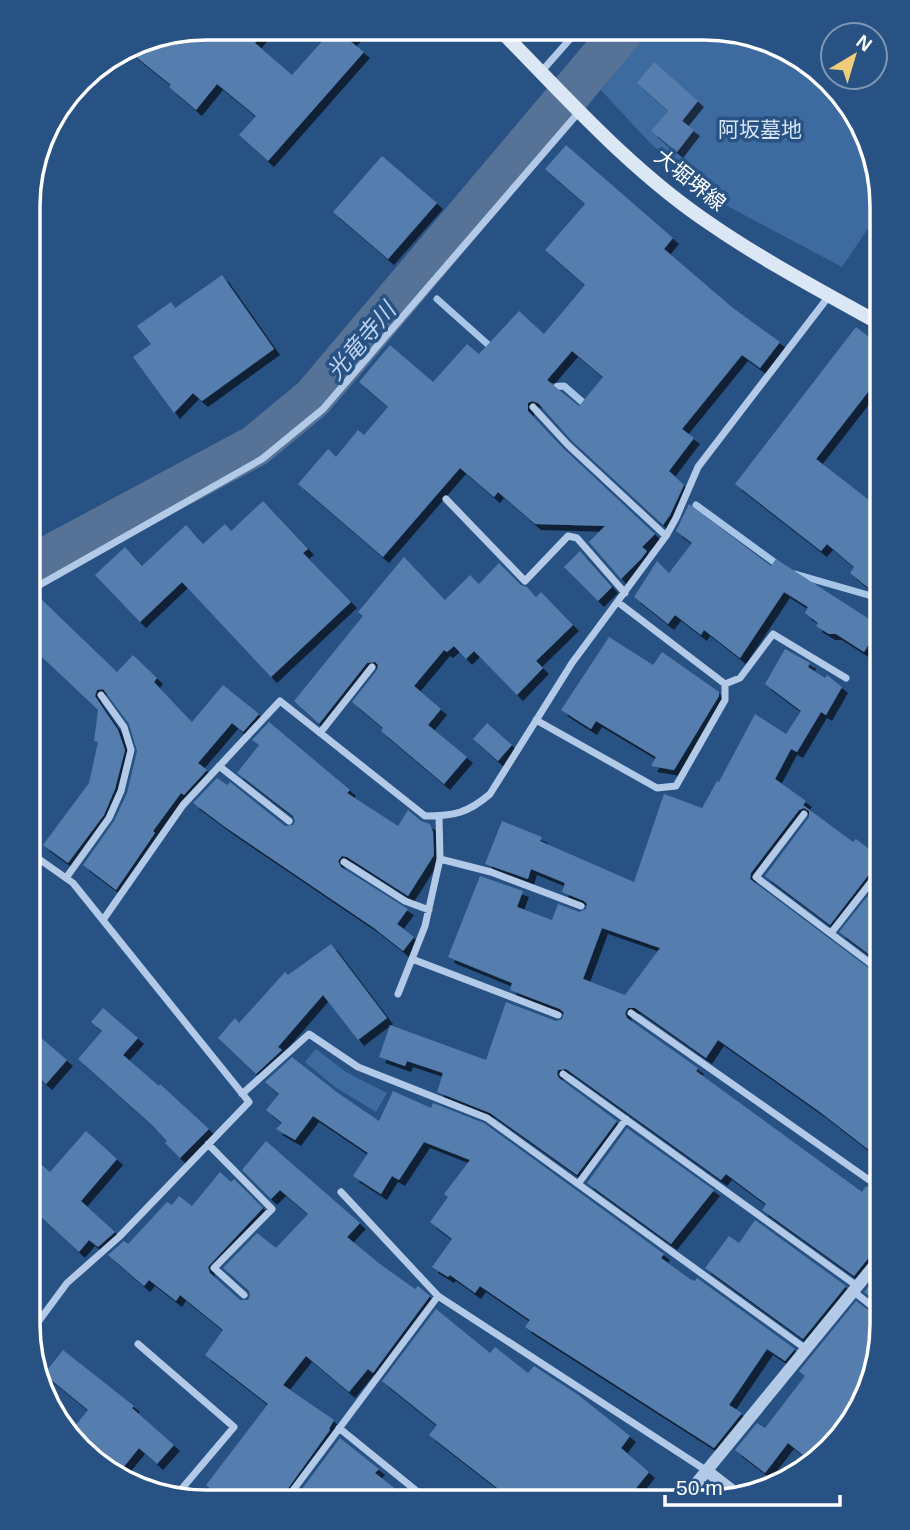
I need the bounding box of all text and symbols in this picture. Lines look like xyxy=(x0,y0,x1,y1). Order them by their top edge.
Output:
north arrow xyxy=(819,21,889,91)
text: N xyxy=(852,30,876,55)
park label: 阿坂墓地 xyxy=(718,118,802,141)
street label: 大堀堺線 xyxy=(650,144,730,215)
water label: 光竜寺川 xyxy=(321,295,402,385)
scale bar xyxy=(665,1464,840,1508)
text: 50 m xyxy=(676,1476,723,1499)

